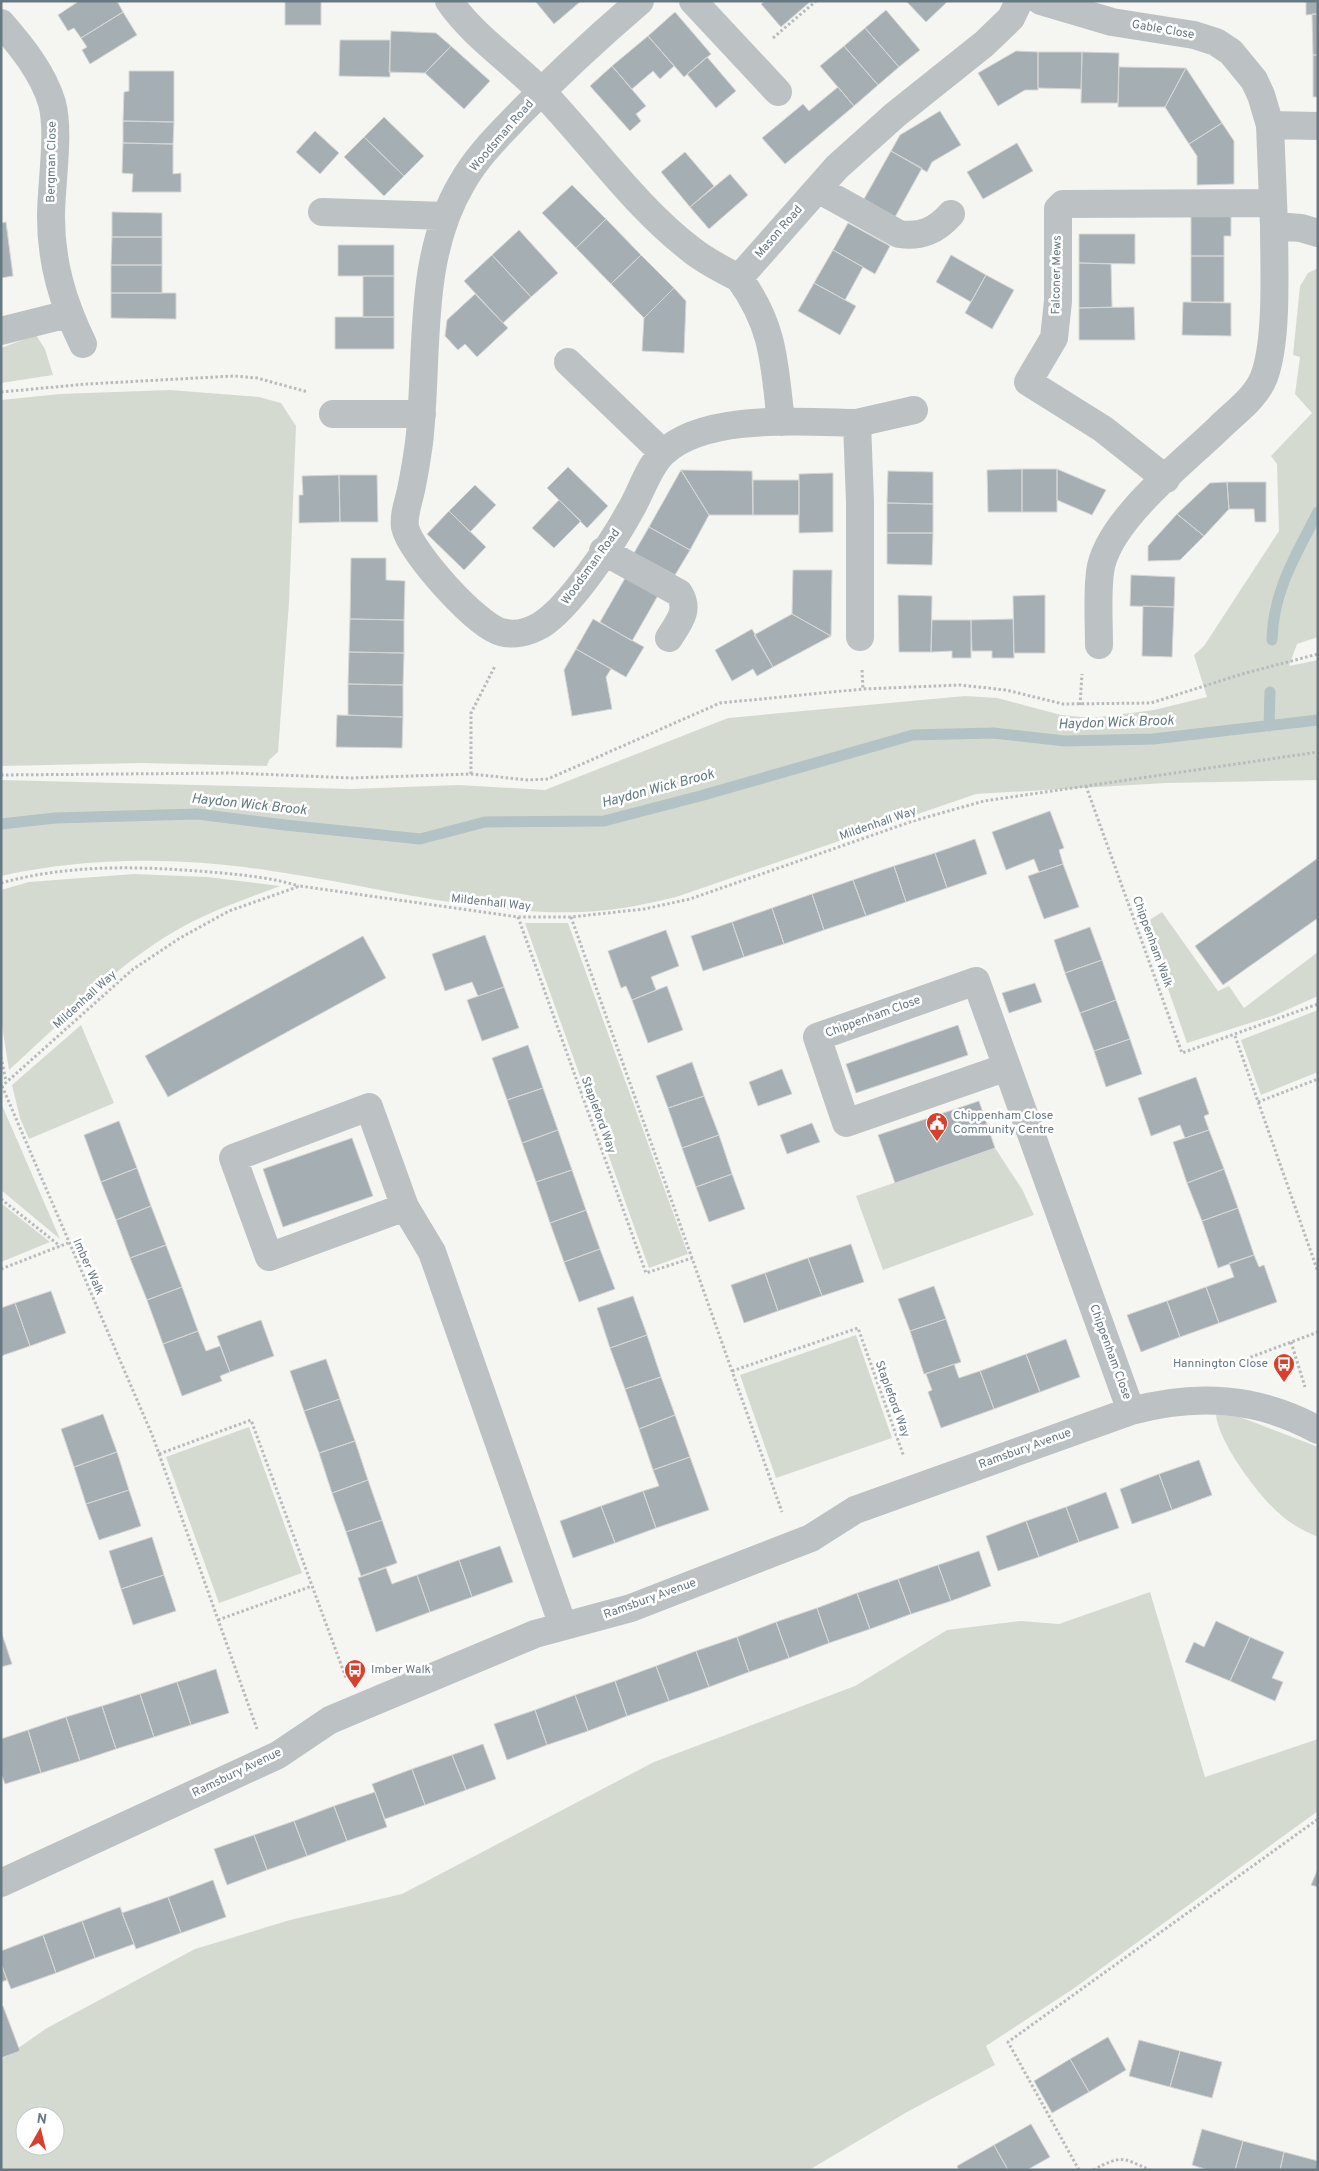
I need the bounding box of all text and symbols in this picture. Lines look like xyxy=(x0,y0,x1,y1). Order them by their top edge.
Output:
street label: Gable Close xyxy=(1130,17,1196,43)
street label: Woodsman Road xyxy=(466,97,538,175)
street label: Bergman Close xyxy=(43,121,61,203)
street label: Mason Road xyxy=(752,202,806,262)
street label: Falconer Mews xyxy=(1048,235,1066,315)
street label: Woodsman Road xyxy=(558,526,624,608)
water label: Haydon Wick Brook xyxy=(1058,712,1175,734)
water label: Haydon Wick Brook xyxy=(600,766,717,812)
water label: Haydon Wick Brook xyxy=(191,790,308,820)
street label: Mildenhall Way xyxy=(837,803,919,845)
street label: Mildenhall Way xyxy=(450,891,532,915)
street label: Chippenham Walk xyxy=(1128,894,1176,990)
street label: Mildenhall Way xyxy=(50,967,120,1033)
street label: Chippenham Close xyxy=(823,992,923,1042)
street label: Stapleford Way xyxy=(577,1074,619,1156)
place label: Chippenham Close Community Centre xyxy=(953,1108,1054,1138)
public building icon: Chippenham Close Community Centre xyxy=(925,1111,949,1142)
street label: Imber Walk xyxy=(69,1236,107,1298)
street label: Chippenham Close xyxy=(1085,1302,1135,1402)
bus stop icon: Hannington Close xyxy=(1272,1352,1296,1383)
place label: Hannington Close xyxy=(1173,1356,1268,1372)
street label: Stapleford Way xyxy=(871,1358,913,1440)
street label: Ramsbury Avenue xyxy=(977,1425,1073,1473)
street label: Ramsbury Avenue xyxy=(602,1575,698,1623)
bus stop icon: Imber Walk xyxy=(343,1658,367,1689)
place label: Imber Walk xyxy=(371,1662,431,1678)
street label: Ramsbury Avenue xyxy=(190,1744,284,1802)
north arrow xyxy=(15,2106,65,2156)
text: N xyxy=(35,2110,48,2129)

